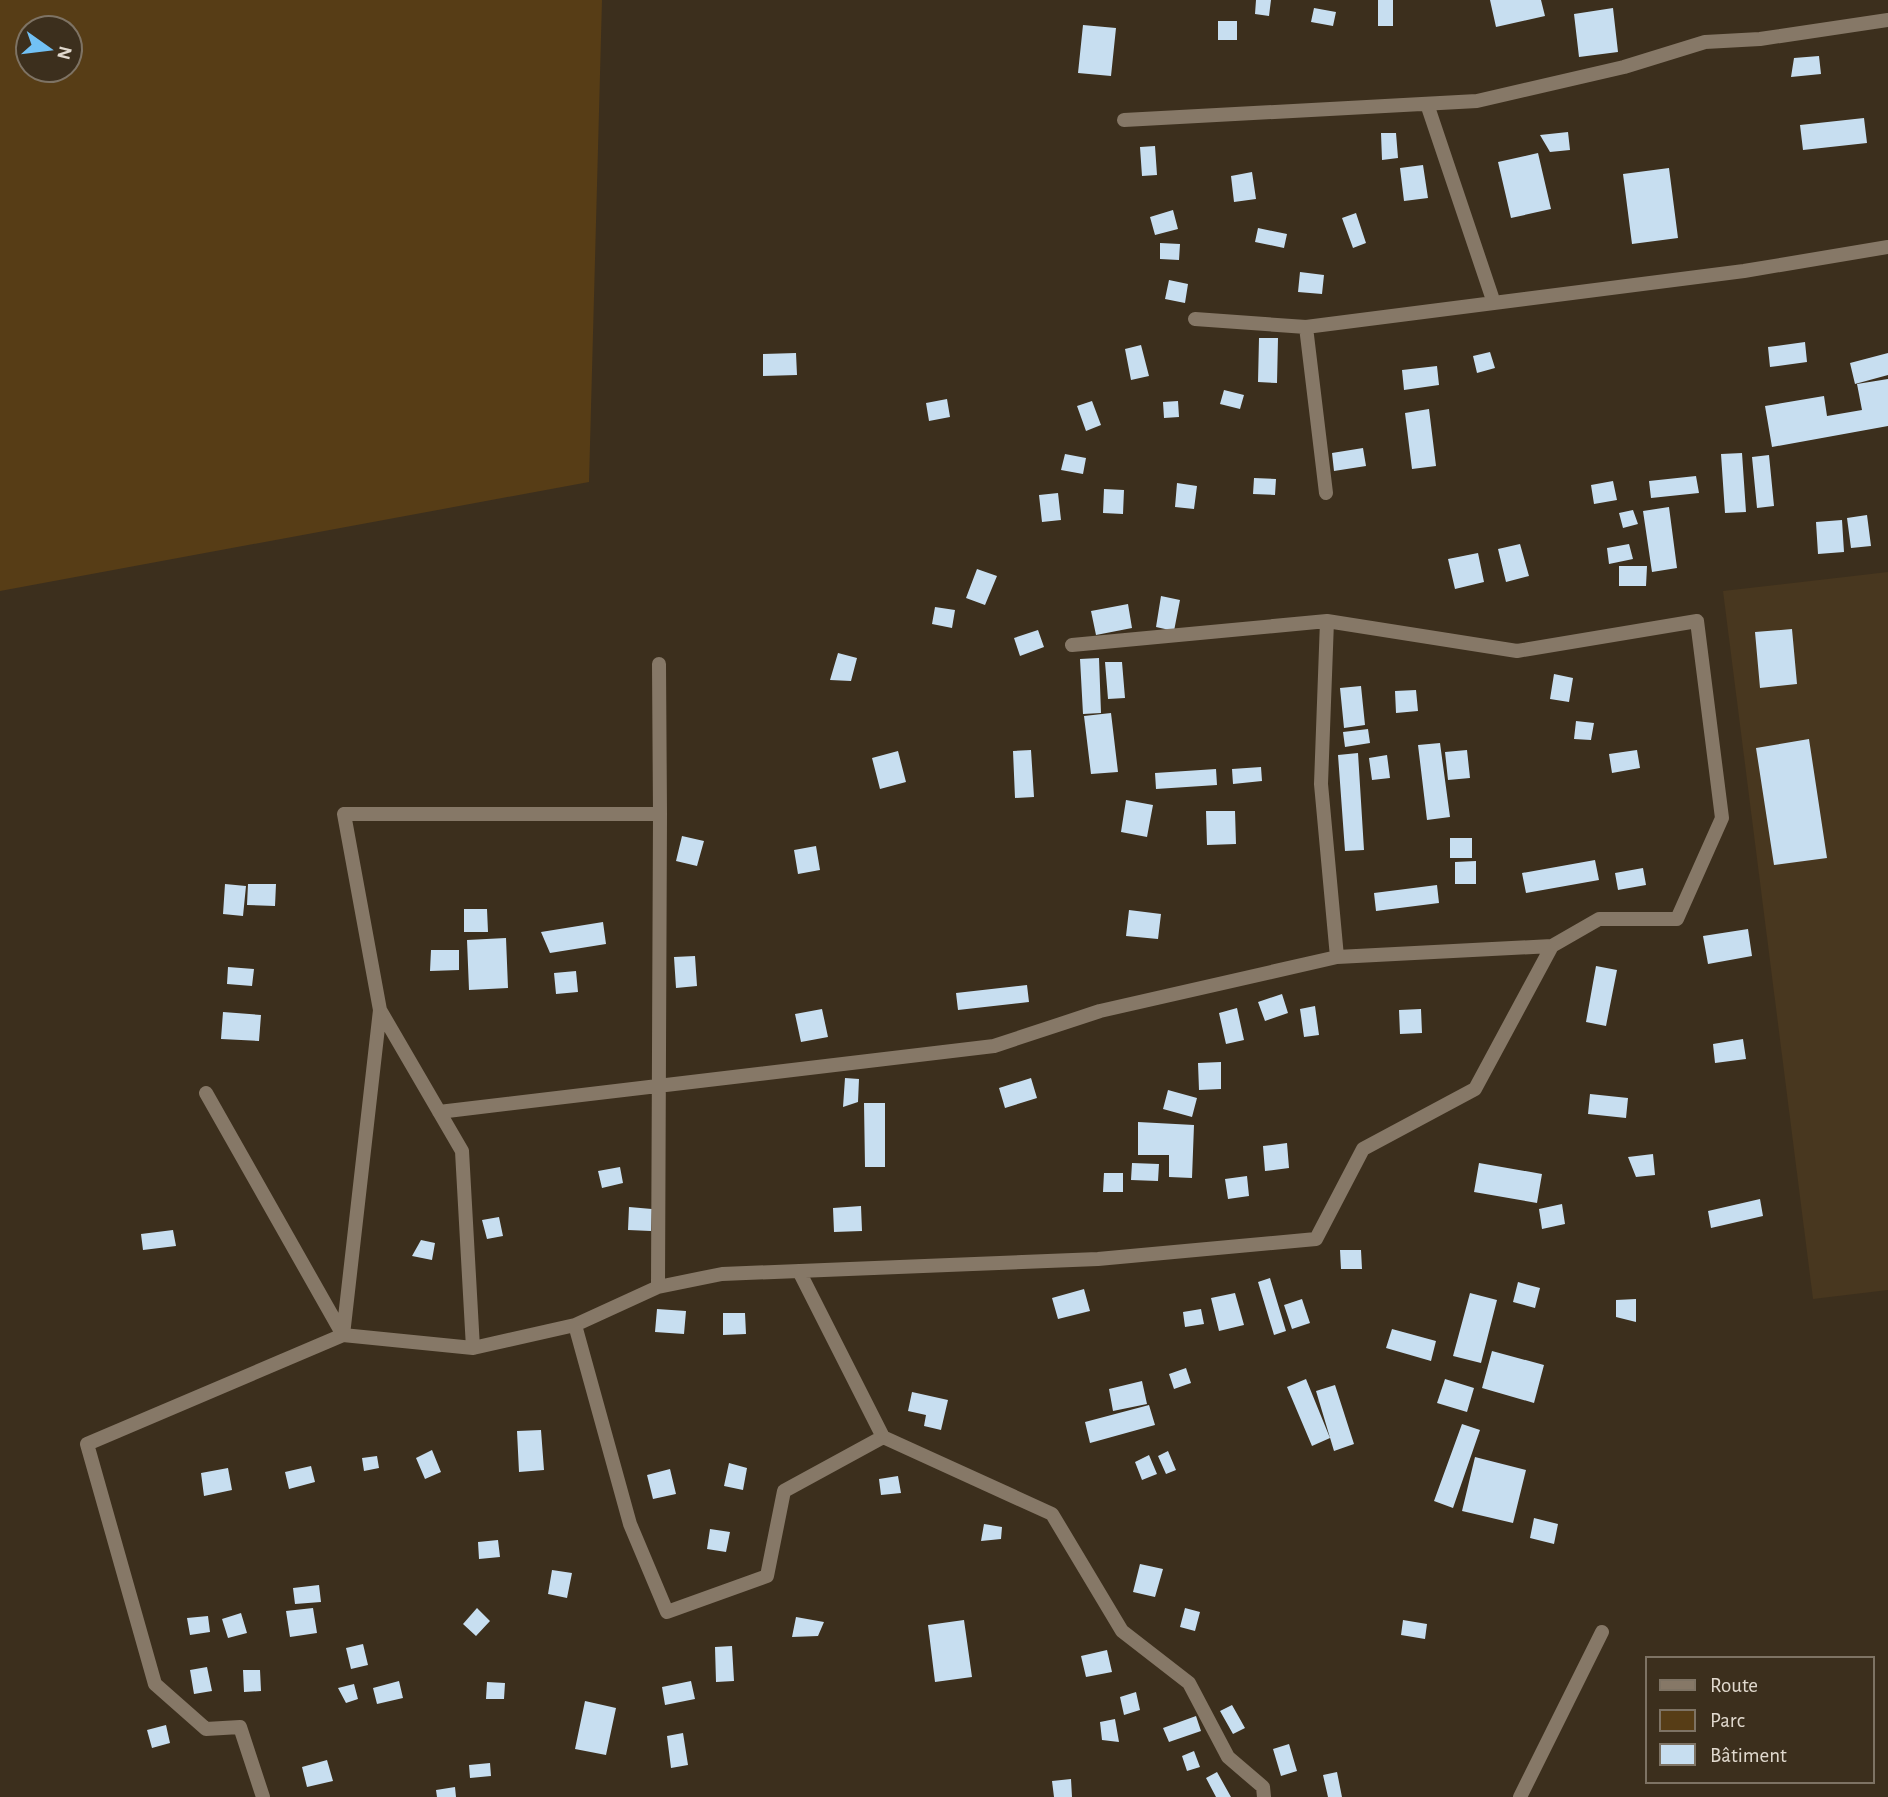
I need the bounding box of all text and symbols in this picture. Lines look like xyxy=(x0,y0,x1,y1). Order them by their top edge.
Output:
north arrow xyxy=(14,14,84,84)
text: N xyxy=(53,44,75,61)
legend xyxy=(1646,1657,1874,1783)
text: Route xyxy=(1710,1675,1758,1696)
text: Parc xyxy=(1710,1710,1745,1731)
text: Bâtiment xyxy=(1710,1745,1787,1766)

